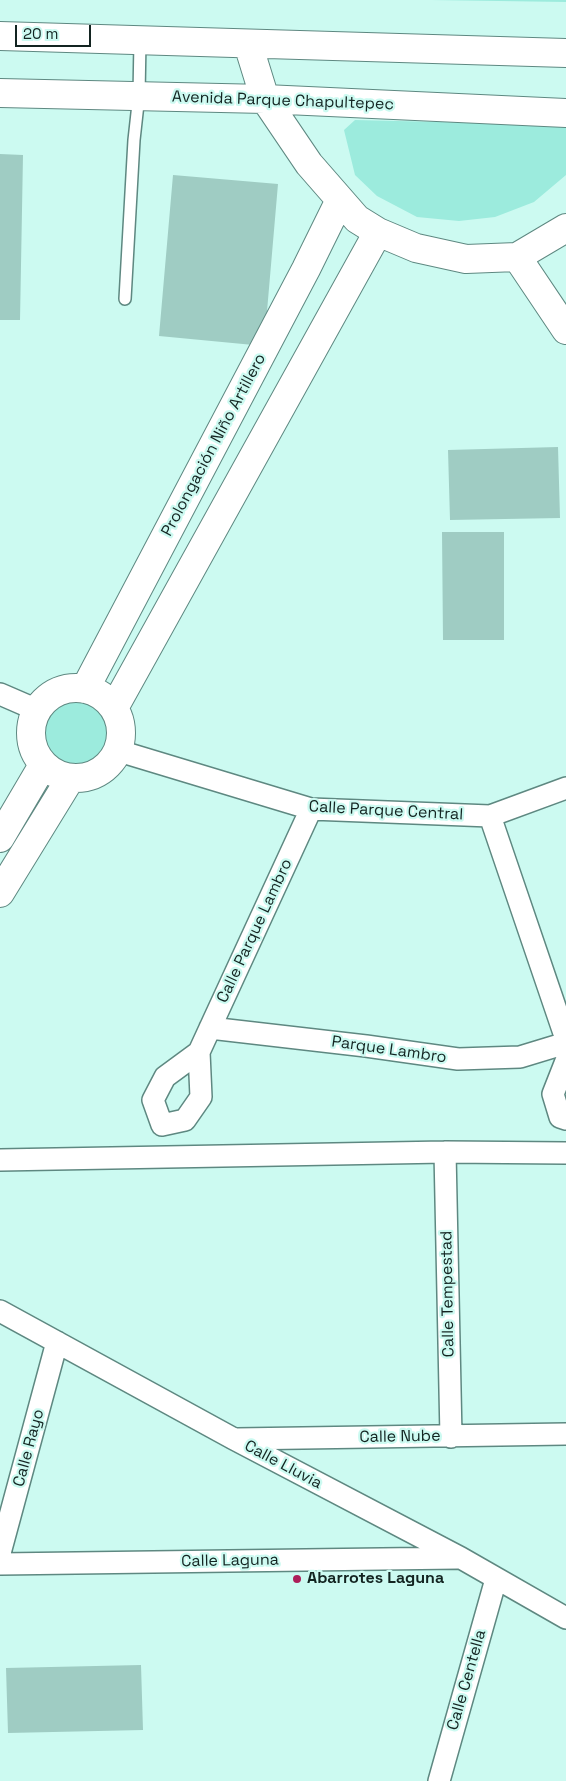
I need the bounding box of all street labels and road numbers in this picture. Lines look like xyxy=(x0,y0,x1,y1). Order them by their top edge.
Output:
street label: Avenida Parque Chapultepec xyxy=(172,88,394,114)
street label: Prolongación Niño Artillero xyxy=(158,350,270,540)
street label: Calle Parque Central xyxy=(308,797,464,825)
street label: Calle Parque Lambro xyxy=(213,856,297,1006)
street label: Parque Lambro xyxy=(330,1032,448,1068)
street label: Calle Tempestad xyxy=(437,1231,459,1357)
street label: Calle Rayo xyxy=(9,1407,49,1489)
street label: Calle Nube xyxy=(359,1427,441,1447)
street label: Calle Lluvia xyxy=(241,1437,325,1493)
street label: Calle Laguna xyxy=(181,1551,279,1571)
street label: Calle Centella xyxy=(443,1627,491,1733)

